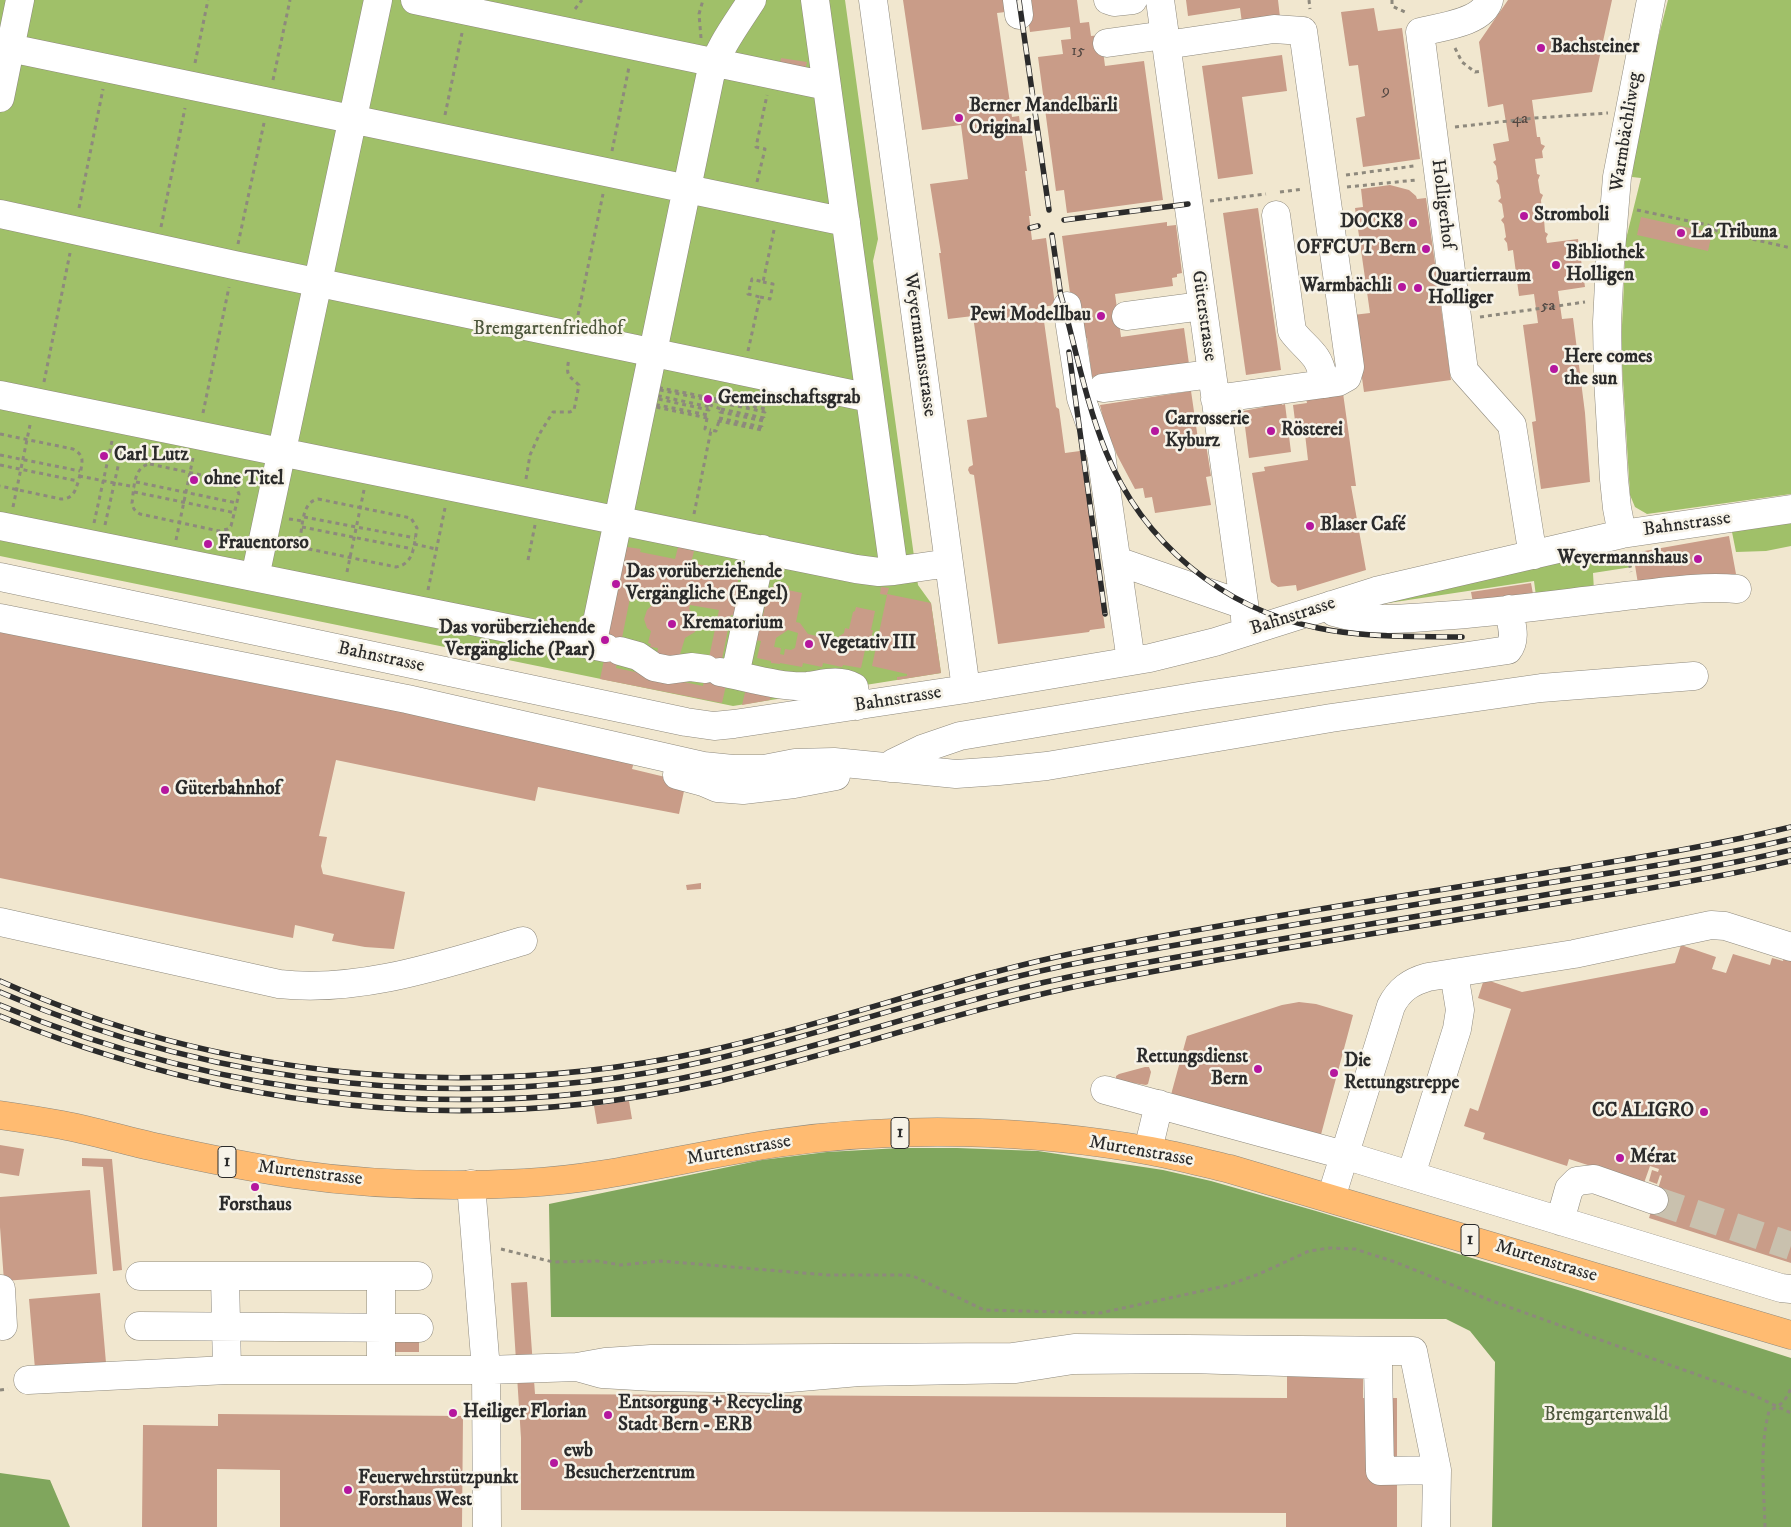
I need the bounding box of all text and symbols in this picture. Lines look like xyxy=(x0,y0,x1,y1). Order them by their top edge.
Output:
place label: Bachsteiner xyxy=(1551,37,1639,59)
house number: 15 xyxy=(1071,42,1085,62)
marker: Bachsteiner xyxy=(1535,42,1547,54)
street label: Warmbächliweg xyxy=(1606,71,1648,193)
house number: 9 xyxy=(1382,82,1390,102)
place label: Berner Mandelbärli Original xyxy=(969,96,1118,140)
house number: 4a xyxy=(1512,110,1528,130)
marker: Berner Mandelbärli Original xyxy=(953,112,965,124)
street label: Holligerhof xyxy=(1425,158,1459,250)
place label: Stromboli xyxy=(1534,205,1609,227)
marker: Stromboli xyxy=(1518,210,1530,222)
place label: DOCK8 xyxy=(1340,212,1403,234)
marker: DOCK8 xyxy=(1407,217,1419,229)
place label: La Tribuna xyxy=(1691,222,1777,244)
marker: La Tribuna xyxy=(1675,227,1687,239)
place label: OFFCUT Bern xyxy=(1297,238,1416,260)
marker: OFFCUT Bern xyxy=(1420,243,1432,255)
place label: Bibliothek Holligen xyxy=(1566,243,1645,287)
marker: Bibliothek Holligen xyxy=(1550,259,1562,271)
place label: Quartierraum Holliger xyxy=(1428,266,1531,310)
street label: Güterstrasse xyxy=(1185,269,1221,363)
street label: Weyermannsstrasse xyxy=(898,272,940,418)
place label: Warmbächli xyxy=(1301,276,1392,298)
marker: Warmbächli xyxy=(1396,281,1408,293)
marker: Quartierraum Holliger xyxy=(1412,282,1424,294)
house number: 5a xyxy=(1541,297,1555,317)
place label: Pewi Modellbau xyxy=(970,305,1091,327)
marker: Pewi Modellbau xyxy=(1095,310,1107,322)
park label: Bremgartenfriedhof xyxy=(473,319,623,341)
place label: Here comes the sun xyxy=(1564,347,1652,391)
marker: Here comes the sun xyxy=(1548,363,1560,375)
place label: Gemeinschaftsgrab xyxy=(718,388,860,410)
marker: Gemeinschaftsgrab xyxy=(702,393,714,405)
place label: Carrosserie Kyburz xyxy=(1165,409,1249,453)
place label: Rösterei xyxy=(1281,420,1343,442)
marker: Carrosserie Kyburz xyxy=(1149,425,1161,437)
marker: Rösterei xyxy=(1265,425,1277,437)
place label: Carl Lutz xyxy=(114,445,189,467)
marker: Carl Lutz xyxy=(98,450,110,462)
place label: ohne Titel xyxy=(204,469,284,491)
marker: ohne Titel xyxy=(188,474,200,486)
street label: Bahnstrasse xyxy=(1642,508,1732,542)
place label: Blaser Café xyxy=(1320,515,1406,537)
marker: Blaser Café xyxy=(1304,520,1316,532)
place label: Frauentorso xyxy=(218,533,309,555)
marker: Frauentorso xyxy=(202,538,214,550)
place label: Weyermannshaus xyxy=(1558,548,1688,570)
marker: Weyermannshaus xyxy=(1692,553,1704,565)
place label: Das vorüberziehende Vergängliche (Engel) xyxy=(626,562,788,606)
marker: Das vorüberziehende Vergängliche (Engel) xyxy=(610,578,622,590)
street label: Bahnstrasse xyxy=(1248,593,1338,641)
place label: Krematorium xyxy=(682,613,783,635)
place label: Das vorüberziehende Vergängliche (Paar) xyxy=(439,618,595,662)
marker: Krematorium xyxy=(666,618,678,630)
place label: Vegetativ III xyxy=(819,633,916,655)
marker: Das vorüberziehende Vergängliche (Paar) xyxy=(599,634,611,646)
street label: Bahnstrasse xyxy=(336,638,426,678)
marker: Vegetativ III xyxy=(803,638,815,650)
street label: Bahnstrasse xyxy=(853,682,943,718)
place label: Güterbahnhof xyxy=(175,779,280,801)
marker: Güterbahnhof xyxy=(159,784,171,796)
place label: Rettungsdienst Bern xyxy=(1136,1047,1248,1091)
place label: Die Rettungstreppe xyxy=(1344,1051,1459,1095)
marker: Rettungsdienst Bern xyxy=(1252,1063,1264,1075)
marker: Die Rettungstreppe xyxy=(1328,1067,1340,1079)
place label: CC ALIGRO xyxy=(1592,1101,1694,1123)
marker: CC ALIGRO xyxy=(1698,1106,1710,1118)
road number: 1 xyxy=(891,1118,909,1148)
street label: Murtenstrasse xyxy=(685,1131,793,1171)
street label: Murtenstrasse xyxy=(1087,1132,1195,1172)
road number: 1 xyxy=(218,1146,236,1178)
place label: Mérat xyxy=(1630,1147,1676,1169)
marker: Mérat xyxy=(1614,1152,1626,1164)
street label: Murtenstrasse xyxy=(256,1156,364,1192)
marker: Forsthaus xyxy=(249,1181,261,1193)
place label: Forsthaus xyxy=(218,1195,292,1217)
road number: 1 xyxy=(1461,1224,1479,1256)
street label: Murtenstrasse xyxy=(1492,1236,1600,1288)
place label: Entsorgung + Recycling Stadt Bern - ERB xyxy=(618,1393,802,1437)
place label: Heiliger Florian xyxy=(463,1402,587,1424)
park label: Bremgartenwald xyxy=(1544,1405,1668,1427)
marker: Heiliger Florian xyxy=(447,1407,459,1419)
marker: Entsorgung + Recycling Stadt Bern - ERB xyxy=(602,1409,614,1421)
place label: ewb Besucherzentrum xyxy=(564,1441,695,1485)
marker: ewb Besucherzentrum xyxy=(548,1457,560,1469)
place label: Feuerwehrstützpunkt Forsthaus West xyxy=(358,1468,518,1512)
marker: Feuerwehrstützpunkt Forsthaus West xyxy=(342,1484,354,1496)

